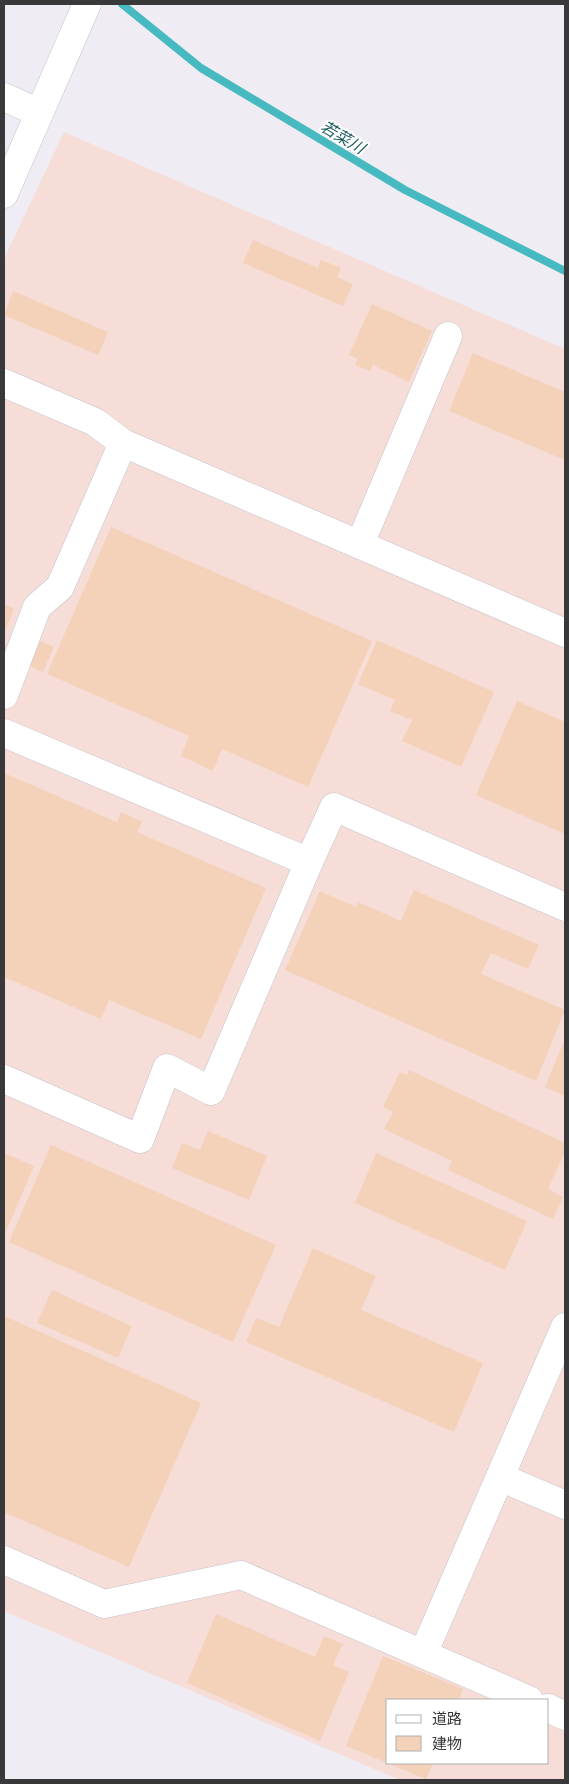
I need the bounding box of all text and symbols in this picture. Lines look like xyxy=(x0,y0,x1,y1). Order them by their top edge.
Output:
water label: 若菜川 xyxy=(317,117,370,159)
legend xyxy=(386,1699,549,1764)
text: 道路 xyxy=(432,1710,462,1728)
text: 建物 xyxy=(432,1735,462,1753)

